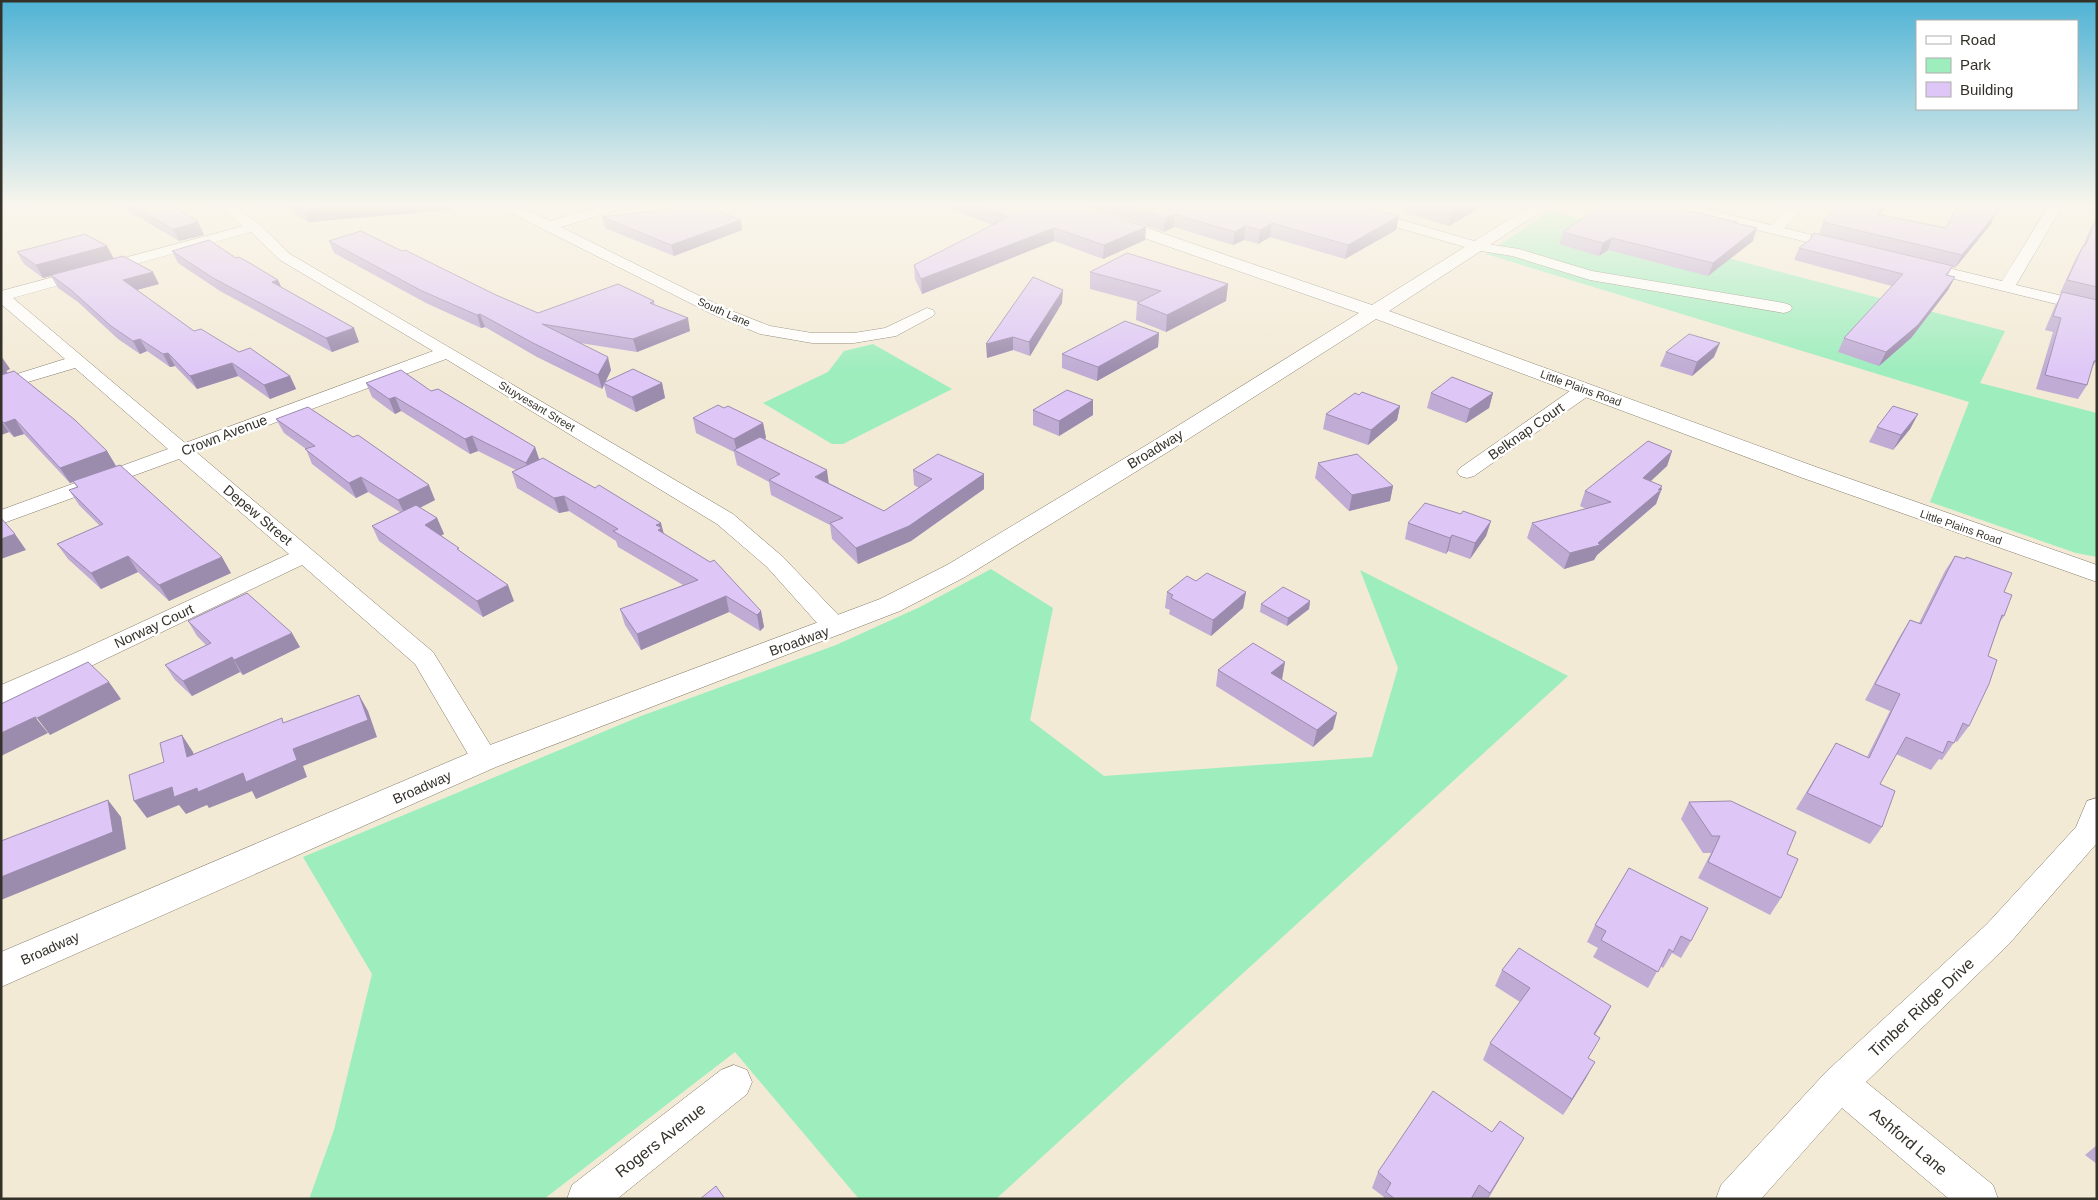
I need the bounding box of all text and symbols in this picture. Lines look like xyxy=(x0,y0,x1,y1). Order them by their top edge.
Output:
legend xyxy=(1916,20,2078,110)
text: Road xyxy=(1960,31,1996,48)
text: Park xyxy=(1960,56,1991,73)
text: Building xyxy=(1960,81,2013,98)
street label: South Lane xyxy=(696,295,752,329)
street label: Little Plains Road xyxy=(1539,368,1623,408)
street label: Stuyvesant Street xyxy=(497,378,577,434)
street label: Belknap Court xyxy=(1485,399,1567,463)
street label: Crown Avenue xyxy=(179,411,269,459)
street label: Broadway xyxy=(1124,426,1186,472)
street label: Depew Street xyxy=(220,482,296,548)
street label: Little Plains Road xyxy=(1919,507,2003,547)
street label: Norway Court xyxy=(112,601,196,651)
street label: Broadway xyxy=(767,623,831,659)
street label: Broadway xyxy=(390,767,454,807)
street label: Broadway xyxy=(18,928,82,968)
street label: Timber Ridge Drive xyxy=(1865,954,1977,1060)
street label: Rogers Avenue xyxy=(612,1100,709,1181)
street label: Ashford Lane xyxy=(1867,1104,1951,1179)

